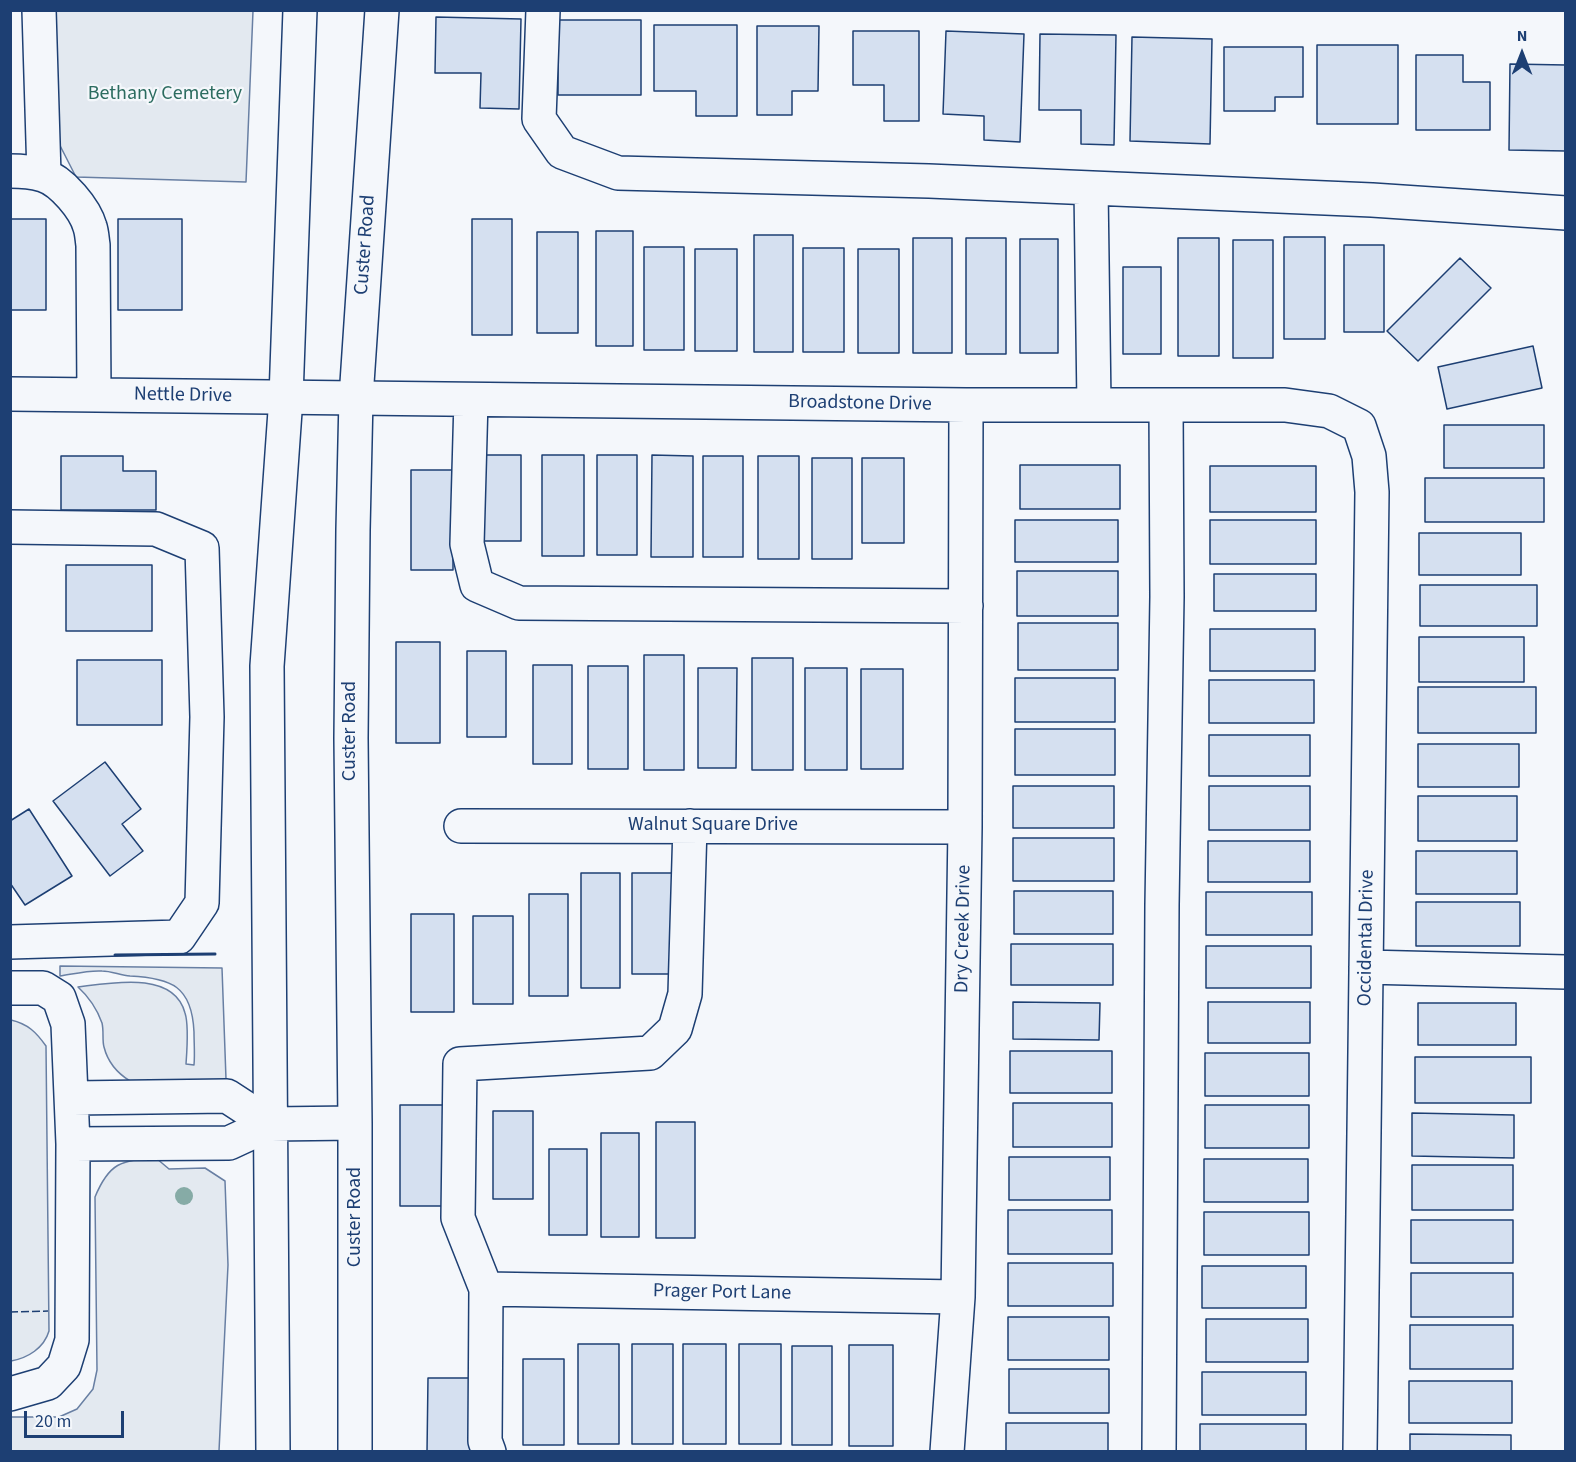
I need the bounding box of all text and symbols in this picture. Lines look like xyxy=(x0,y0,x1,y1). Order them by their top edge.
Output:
north arrow xyxy=(1492,24,1552,84)
text: N xyxy=(1517,25,1527,47)
park label: Bethany Cemetery xyxy=(88,83,242,107)
street label: Custer Road xyxy=(351,194,381,296)
street label: Nettle Drive xyxy=(134,383,232,409)
street label: Broadstone Drive xyxy=(788,391,932,417)
street label: Custer Road xyxy=(339,681,363,781)
street label: Walnut Square Drive xyxy=(628,814,798,838)
street label: Dry Creek Drive xyxy=(951,865,977,993)
street label: Occidental Drive xyxy=(1354,869,1380,1007)
street label: Custer Road xyxy=(344,1167,368,1267)
street label: Prager Port Lane xyxy=(653,1280,791,1306)
scale bar xyxy=(27,1399,128,1437)
text: 20 m xyxy=(35,1409,71,1434)

